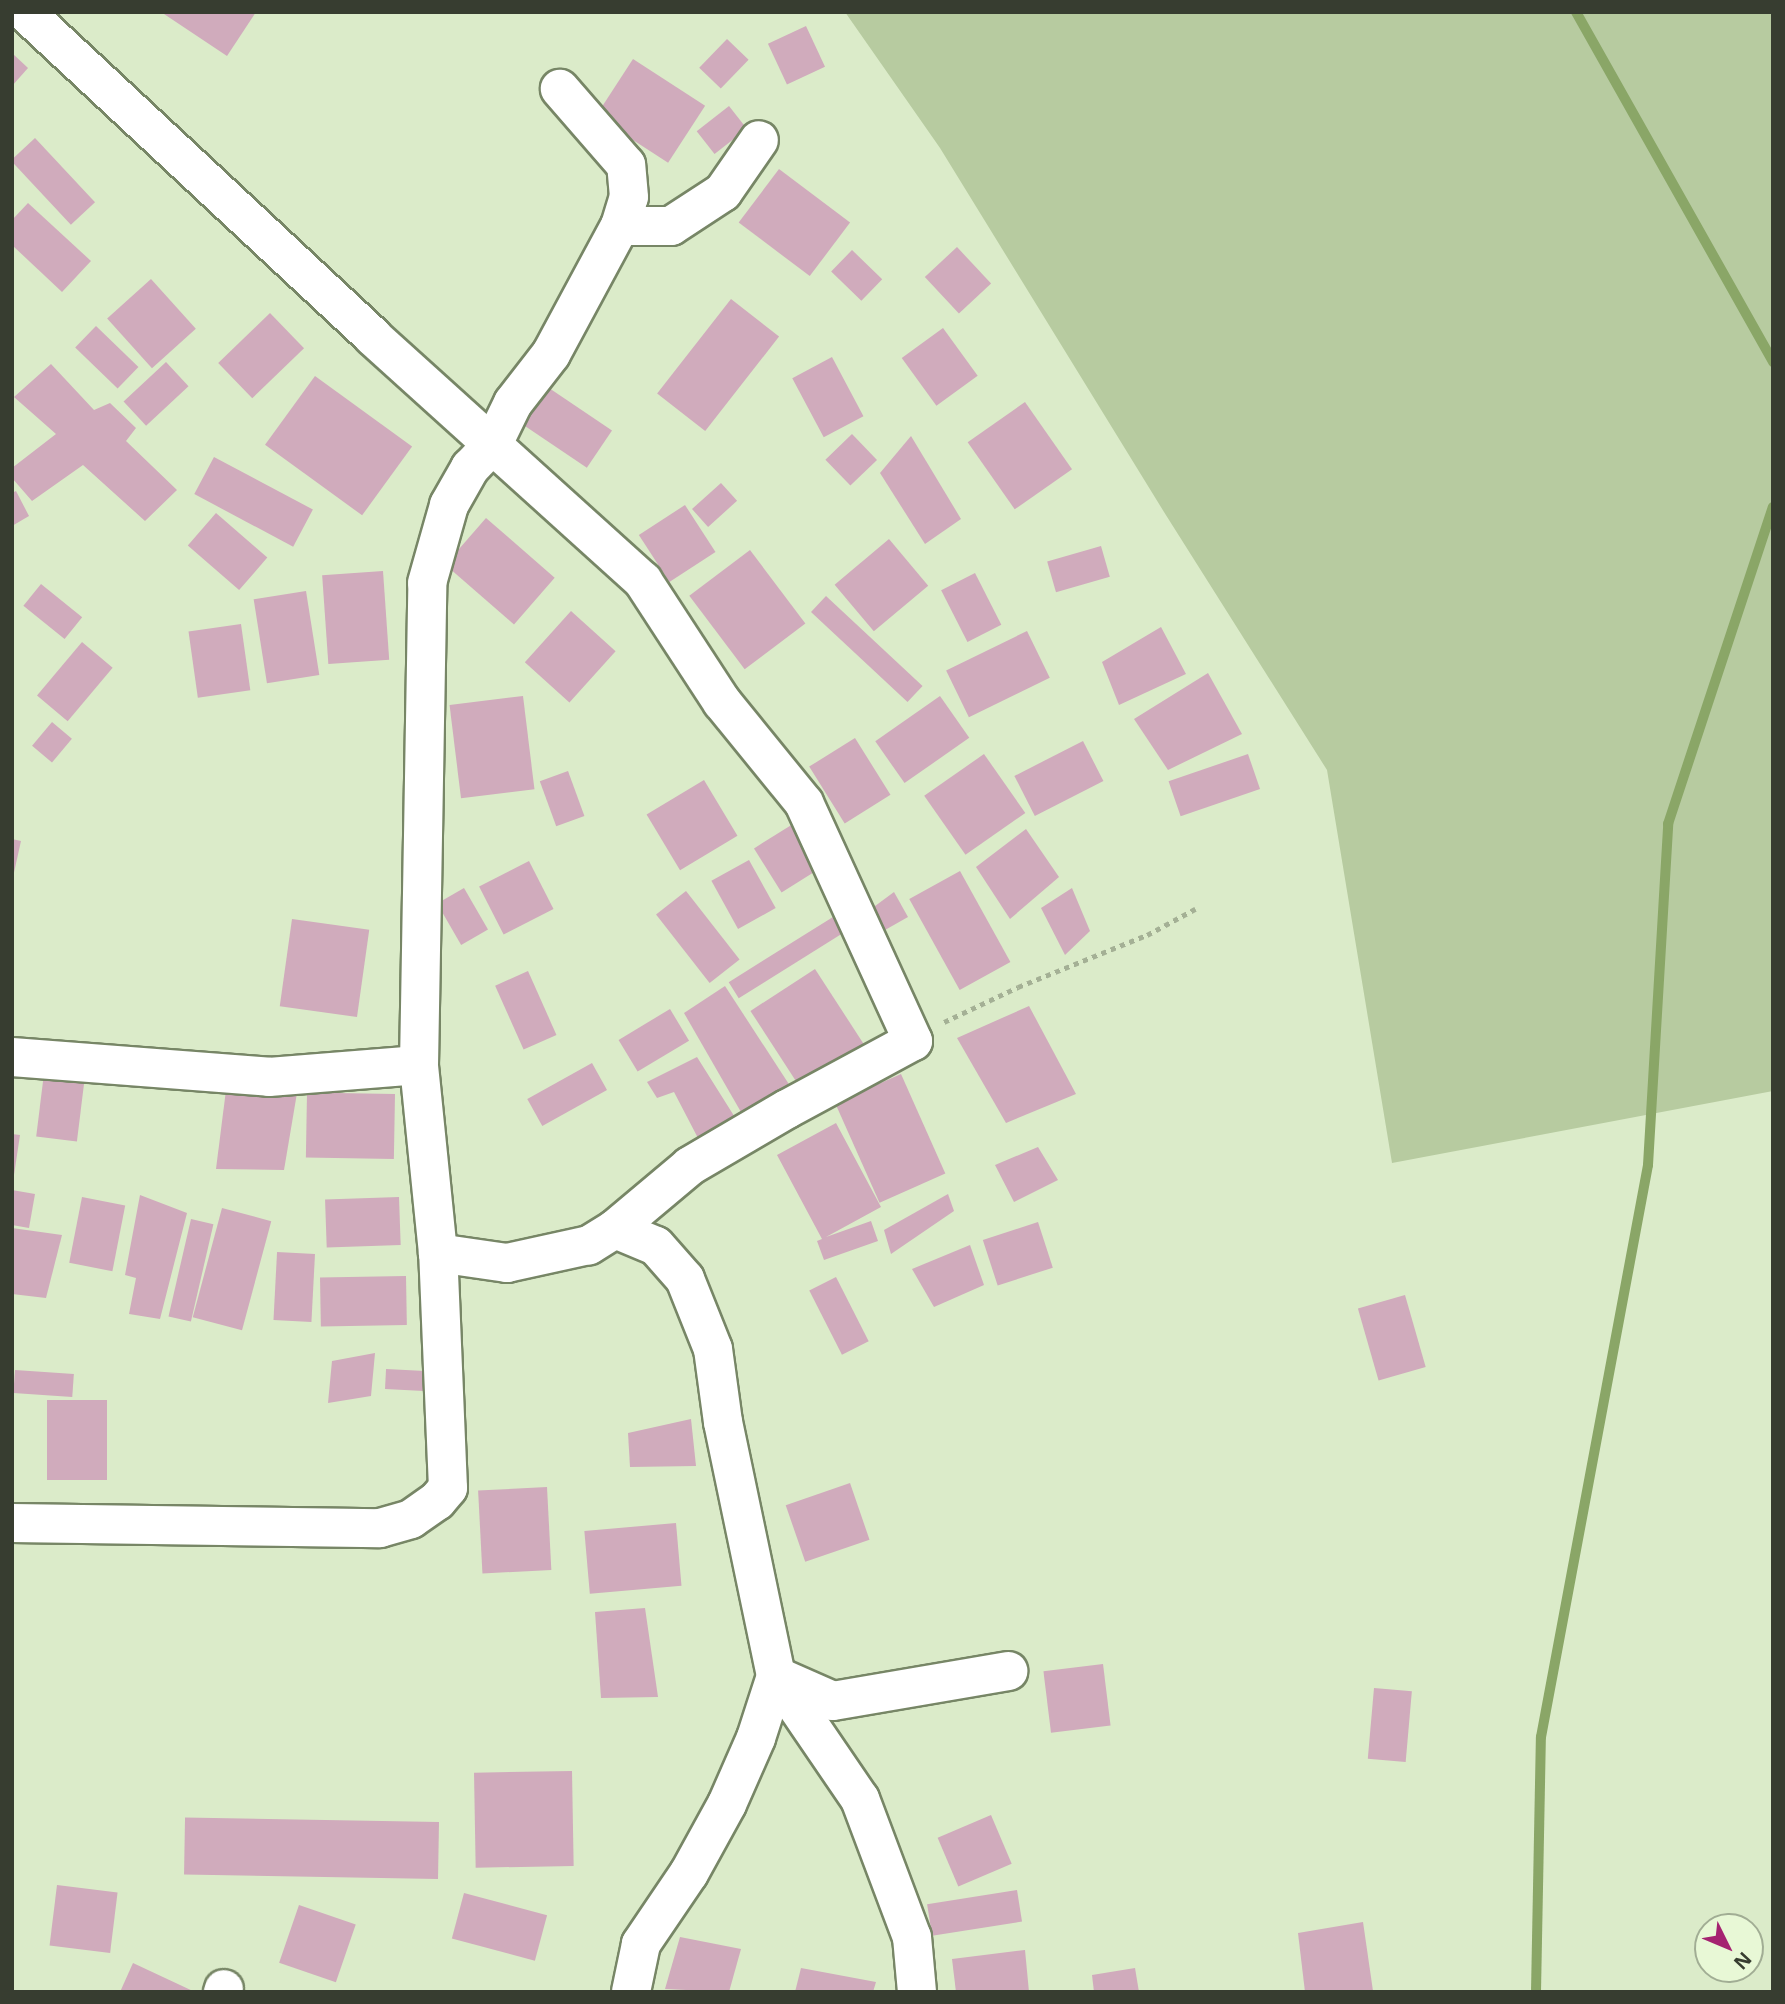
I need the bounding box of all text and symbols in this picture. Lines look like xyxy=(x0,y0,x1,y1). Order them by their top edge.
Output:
north arrow xyxy=(1694,1913,1764,1983)
text: N xyxy=(1728,1946,1758,1975)

